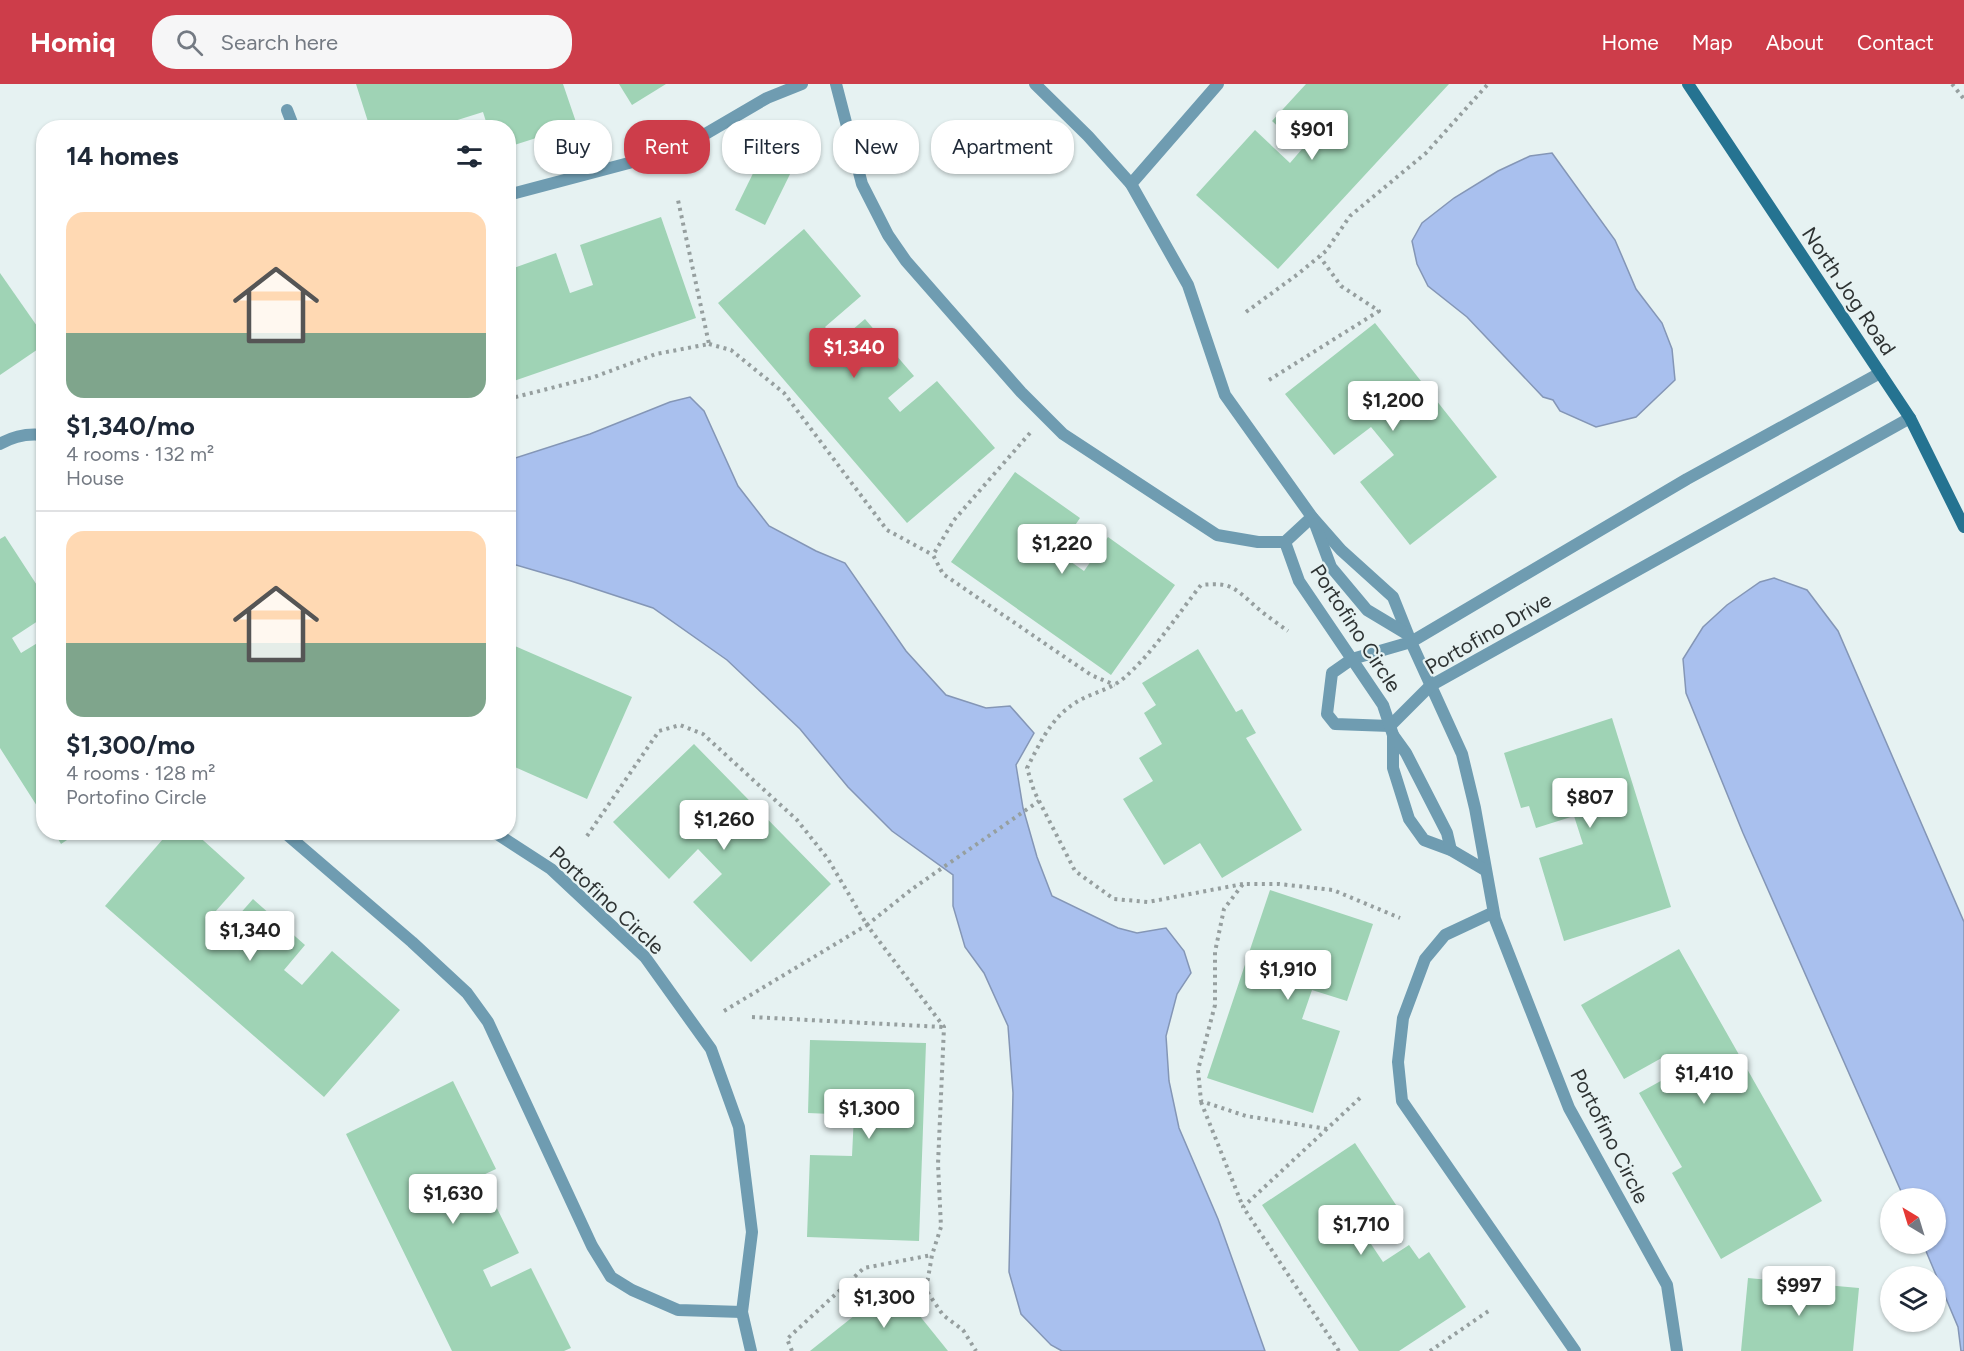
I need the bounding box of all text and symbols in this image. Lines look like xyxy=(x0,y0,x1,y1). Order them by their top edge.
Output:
search box xyxy=(152,15,572,69)
text: Homiq xyxy=(30,25,116,59)
icon: search xyxy=(173,26,206,59)
text: Search here xyxy=(221,29,338,56)
text: Home xyxy=(1602,30,1659,55)
text: Map xyxy=(1692,30,1733,55)
text: About xyxy=(1766,30,1824,55)
text: Contact xyxy=(1857,30,1934,55)
pin: $901 xyxy=(1276,110,1348,161)
text: $901 xyxy=(1290,117,1334,141)
chip: Buy xyxy=(534,120,612,174)
chip: Rent xyxy=(624,120,710,174)
chip: Filters xyxy=(722,120,821,174)
chip: New xyxy=(833,120,919,174)
chip: Apartment xyxy=(931,120,1074,174)
text: 14 homes xyxy=(66,140,179,172)
icon: filters xyxy=(453,140,486,173)
street label: North Jog Road xyxy=(1797,222,1901,360)
icon: home xyxy=(222,251,330,359)
pin: $1,340 xyxy=(805,328,903,379)
text: $1,340 xyxy=(823,335,885,359)
pin: $1,200 xyxy=(1344,381,1442,432)
text: $1,200 xyxy=(1362,388,1424,412)
text: $1,340/mo xyxy=(66,410,195,442)
text: 4 rooms · 132 m² xyxy=(66,442,214,466)
text: House xyxy=(66,466,124,490)
pin: $1,220 xyxy=(1013,524,1111,575)
text: $1,220 xyxy=(1032,531,1092,555)
street label: Portofino Circle xyxy=(1305,559,1407,697)
icon: home xyxy=(222,570,330,678)
street label: Portofino Drive xyxy=(1420,587,1556,679)
text: $1,300/mo xyxy=(66,729,195,761)
text: 4 rooms · 128 m² xyxy=(66,761,216,785)
pin: $807 xyxy=(1554,778,1626,829)
text: Portofino Circle xyxy=(66,785,207,809)
text: $807 xyxy=(1566,785,1614,809)
pin: $1,260 xyxy=(675,800,773,851)
text: $1,260 xyxy=(694,807,754,831)
street label: Portofino Circle xyxy=(545,841,669,959)
pin: $1,340 xyxy=(201,911,299,962)
text: $1,340 xyxy=(219,918,281,942)
pin: $1,910 xyxy=(1239,950,1337,1001)
text: $1,910 xyxy=(1259,957,1317,981)
pin: $1,410 xyxy=(1655,1054,1753,1105)
text: $1,410 xyxy=(1675,1061,1733,1085)
street label: Portofino Circle xyxy=(1565,1065,1655,1207)
pin: $1,300 xyxy=(820,1089,918,1140)
text: $1,300 xyxy=(838,1096,900,1120)
pin: $1,630 xyxy=(404,1174,502,1225)
text: $1,630 xyxy=(423,1181,483,1205)
north arrow xyxy=(1880,1188,1946,1254)
map controls xyxy=(1880,1188,1946,1332)
pin: $1,710 xyxy=(1312,1205,1410,1256)
text: $1,710 xyxy=(1332,1212,1390,1236)
pin: $997 xyxy=(1763,1266,1835,1317)
button: layers xyxy=(1880,1266,1946,1332)
text: $997 xyxy=(1776,1273,1822,1297)
pin: $1,300 xyxy=(835,1278,933,1329)
text: $1,300 xyxy=(853,1285,915,1309)

